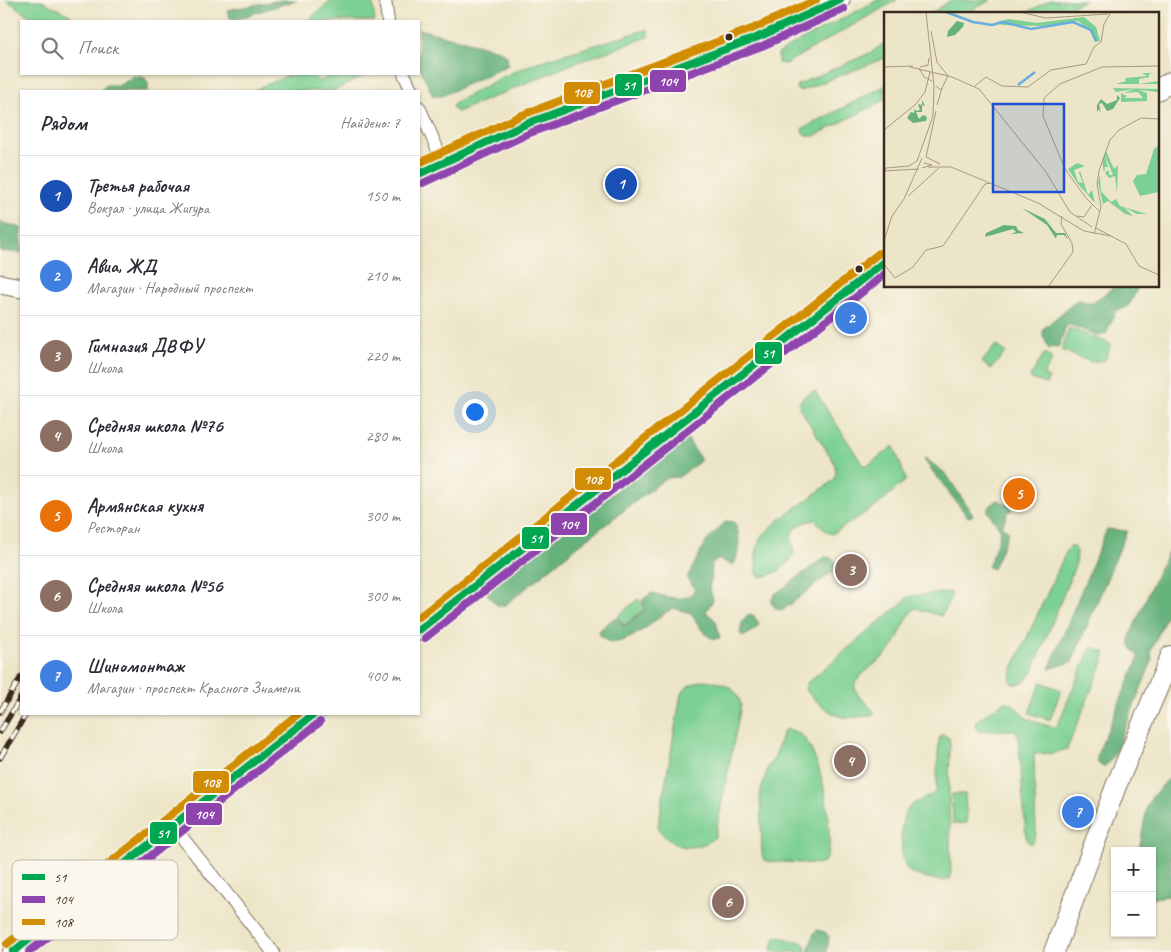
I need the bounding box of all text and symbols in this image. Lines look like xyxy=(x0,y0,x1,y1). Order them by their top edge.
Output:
inset map xyxy=(884,12,1158,288)
search box xyxy=(20,20,420,75)
unlabelled marker xyxy=(724,32,734,42)
icon: search xyxy=(38,34,66,62)
text: Поиск xyxy=(78,36,118,60)
line badge: 104 xyxy=(649,69,687,93)
line badge: 51 xyxy=(614,73,643,97)
text: 104 xyxy=(659,73,679,90)
text: 51 xyxy=(623,77,637,94)
line badge: 108 xyxy=(563,81,601,105)
text: 108 xyxy=(573,84,593,101)
text: Рядом xyxy=(40,110,87,136)
text: Найдено: 7 xyxy=(340,113,400,133)
pin: 1 xyxy=(605,165,637,203)
text: Третья рабочая xyxy=(87,174,189,198)
text: 1 xyxy=(52,186,60,206)
text: 150 m xyxy=(366,186,400,206)
text: Вокзал · улица Жигура xyxy=(87,198,209,218)
text: Авиа, ЖД xyxy=(87,254,157,278)
unlabelled marker xyxy=(854,264,864,274)
text: 2 xyxy=(52,266,60,286)
text: 210 m xyxy=(366,266,400,286)
text: Магазин · Народный проспект xyxy=(87,278,253,298)
pin: 2 xyxy=(835,299,867,337)
text: Гимназия ДВФУ xyxy=(87,334,203,358)
line badge: 51 xyxy=(754,341,783,365)
text: 51 xyxy=(762,345,776,362)
text: 3 xyxy=(52,346,60,366)
text: 220 m xyxy=(366,346,400,366)
text: Школа xyxy=(87,358,122,378)
your location xyxy=(462,399,488,425)
text: Средняя школа №76 xyxy=(87,414,223,438)
text: 4 xyxy=(52,426,60,446)
text: 280 m xyxy=(366,426,400,446)
text: Школа xyxy=(87,438,122,458)
line badge: 108 xyxy=(574,467,612,491)
text: 108 xyxy=(584,471,604,488)
pin: 5 xyxy=(1003,475,1035,513)
text: Армянская кухня xyxy=(87,494,203,518)
text: 5 xyxy=(53,506,59,526)
text: 300 m xyxy=(366,506,400,526)
line badge: 104 xyxy=(550,512,588,536)
text: 104 xyxy=(560,516,580,533)
text: Ресторан xyxy=(87,518,140,538)
line badge: 51 xyxy=(521,526,550,550)
text: 51 xyxy=(530,530,544,547)
pin: 3 xyxy=(835,551,867,589)
text: Средняя школа №56 xyxy=(87,574,222,598)
text: 6 xyxy=(52,586,60,606)
text: 300 m xyxy=(366,586,400,606)
text: Школа xyxy=(87,598,122,618)
text: Шиномонтаж xyxy=(87,654,184,678)
text: 7 xyxy=(52,666,60,686)
text: 400 m xyxy=(366,666,400,686)
text: Магазин · проспект Красного Знамени xyxy=(87,678,300,698)
pin: 4 xyxy=(834,742,866,780)
line badge: 108 xyxy=(192,770,230,794)
text: 108 xyxy=(202,774,222,791)
pin: 7 xyxy=(1062,793,1094,831)
line badge: 104 xyxy=(185,802,223,826)
text: 104 xyxy=(195,806,215,823)
line badge: 51 xyxy=(149,821,178,845)
text: 51 xyxy=(157,825,171,842)
map controls xyxy=(1111,847,1156,937)
button: + xyxy=(1111,847,1156,892)
legend xyxy=(12,860,178,940)
text: 51 xyxy=(54,869,67,886)
pin: 6 xyxy=(712,883,744,921)
text: 104 xyxy=(54,891,75,908)
button: − xyxy=(1111,892,1156,937)
text: 108 xyxy=(54,914,75,931)

